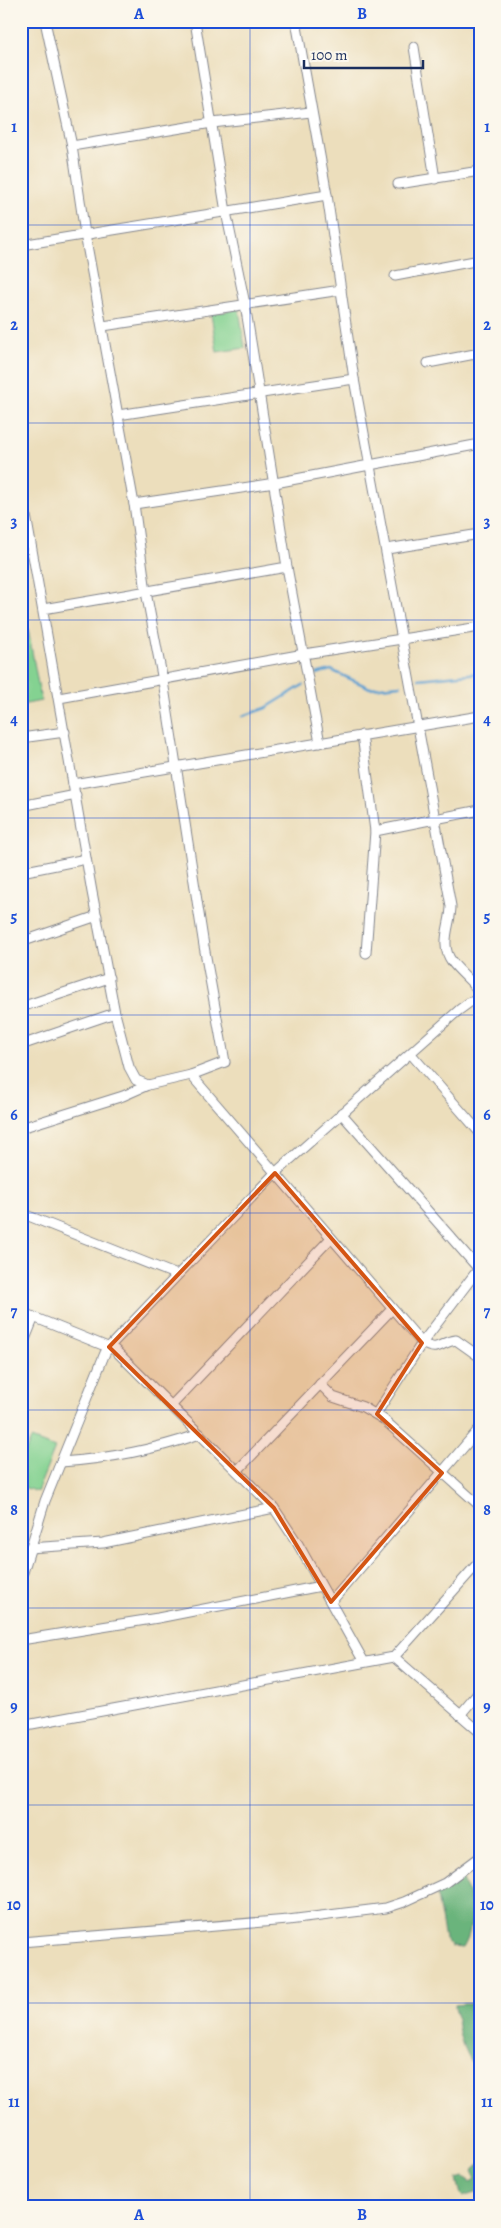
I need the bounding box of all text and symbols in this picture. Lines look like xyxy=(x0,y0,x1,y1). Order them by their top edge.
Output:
text: A xyxy=(133,3,145,25)
text: B xyxy=(357,3,367,25)
scale bar xyxy=(304,38,422,70)
text: 100 m xyxy=(311,45,348,65)
text: 1 xyxy=(11,116,17,138)
text: 1 xyxy=(484,116,490,138)
text: 2 xyxy=(10,314,18,336)
text: 2 xyxy=(483,314,491,336)
text: 3 xyxy=(11,511,18,533)
text: 3 xyxy=(484,511,491,533)
text: 4 xyxy=(10,709,18,731)
text: 4 xyxy=(483,709,491,731)
text: 5 xyxy=(11,906,18,928)
text: 5 xyxy=(484,906,491,928)
text: 6 xyxy=(10,1104,18,1126)
text: 6 xyxy=(483,1104,491,1126)
text: 7 xyxy=(11,1301,18,1323)
text: 7 xyxy=(484,1301,491,1323)
text: 8 xyxy=(10,1499,18,1521)
text: 8 xyxy=(483,1499,491,1521)
text: 9 xyxy=(10,1696,18,1718)
text: 9 xyxy=(483,1696,491,1718)
text: 10 xyxy=(7,1894,21,1916)
text: 10 xyxy=(480,1894,494,1916)
text: 11 xyxy=(8,2091,20,2113)
text: 11 xyxy=(481,2091,493,2113)
text: A xyxy=(133,2204,145,2226)
text: B xyxy=(357,2204,367,2226)

